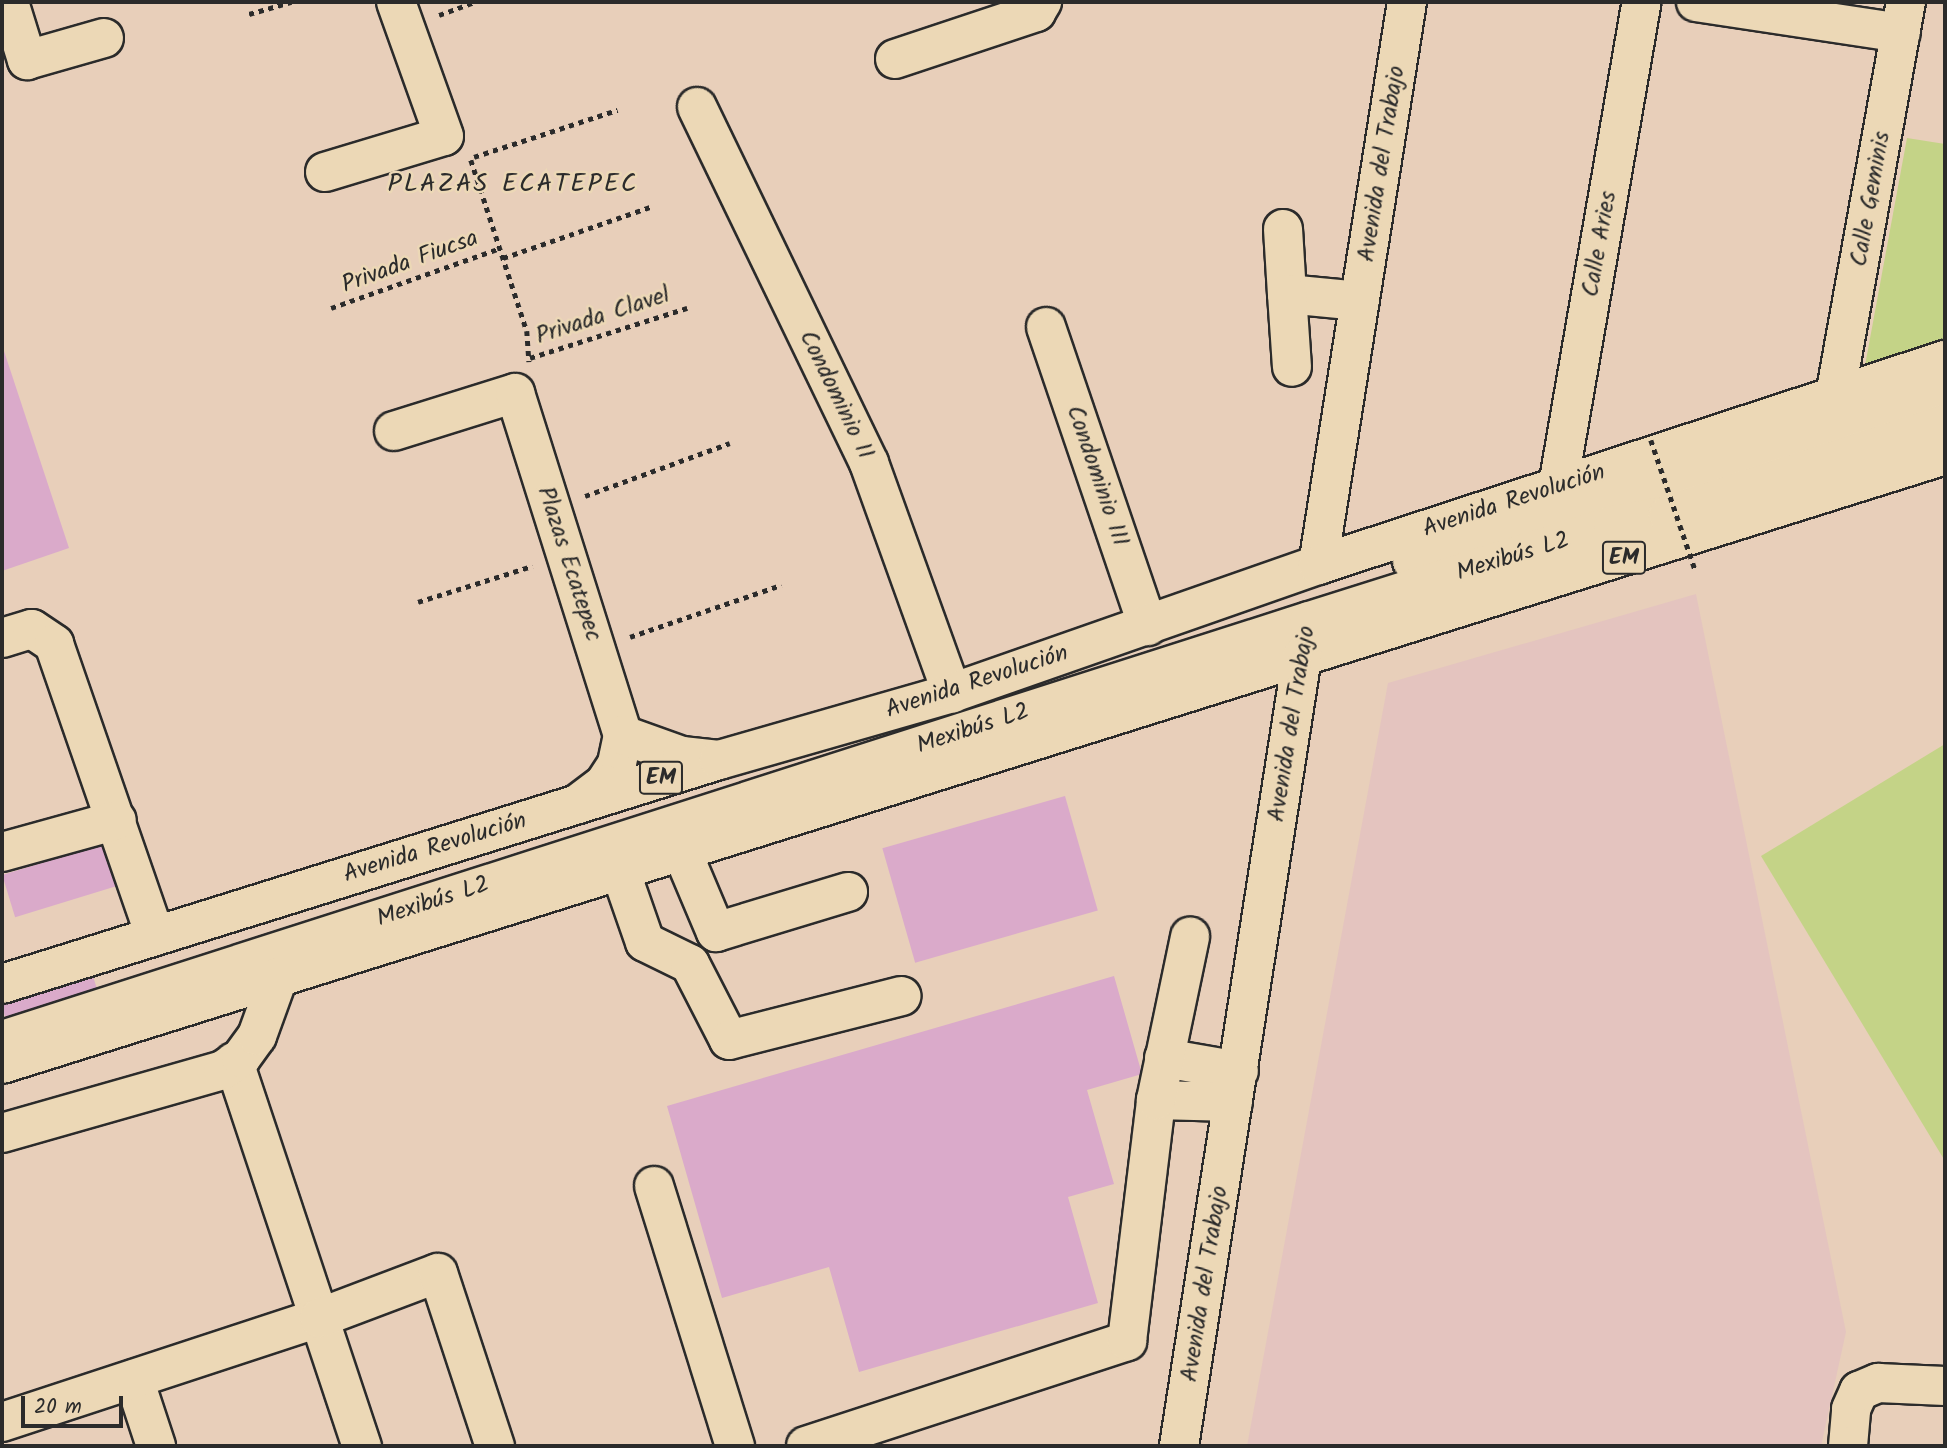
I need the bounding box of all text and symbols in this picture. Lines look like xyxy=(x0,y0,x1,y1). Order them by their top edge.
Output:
street label: Avenida del Trabajo xyxy=(1352,64,1412,264)
street label: Calle Geminis xyxy=(1845,129,1897,269)
district label: PLAZAS ECATEPEC xyxy=(389,169,637,201)
street label: Calle Aries xyxy=(1577,189,1623,299)
street label: Privada Fiucsa xyxy=(338,224,482,300)
street label: Privada Clavel xyxy=(532,281,674,351)
street label: Condominio II xyxy=(792,326,880,464)
street label: Condominio III xyxy=(1059,402,1135,550)
street label: Avenida Revolución xyxy=(1419,458,1609,544)
street label: Plazas Ecatepec xyxy=(530,483,608,645)
street label: Mexibús L2 xyxy=(1453,526,1573,588)
road number: EM xyxy=(1601,538,1647,578)
street label: Avenida del Trabajo xyxy=(1262,624,1322,824)
street label: Avenida Revolución xyxy=(882,639,1072,725)
street label: Mexibús L2 xyxy=(913,697,1033,761)
road number: EM xyxy=(638,758,684,798)
street label: Avenida Revolución xyxy=(340,806,530,890)
street label: Mexibús L2 xyxy=(373,870,493,934)
street label: Avenida del Trabajo xyxy=(1175,1184,1235,1384)
scale bar xyxy=(24,1382,126,1426)
text: 20 m xyxy=(34,1391,82,1424)

